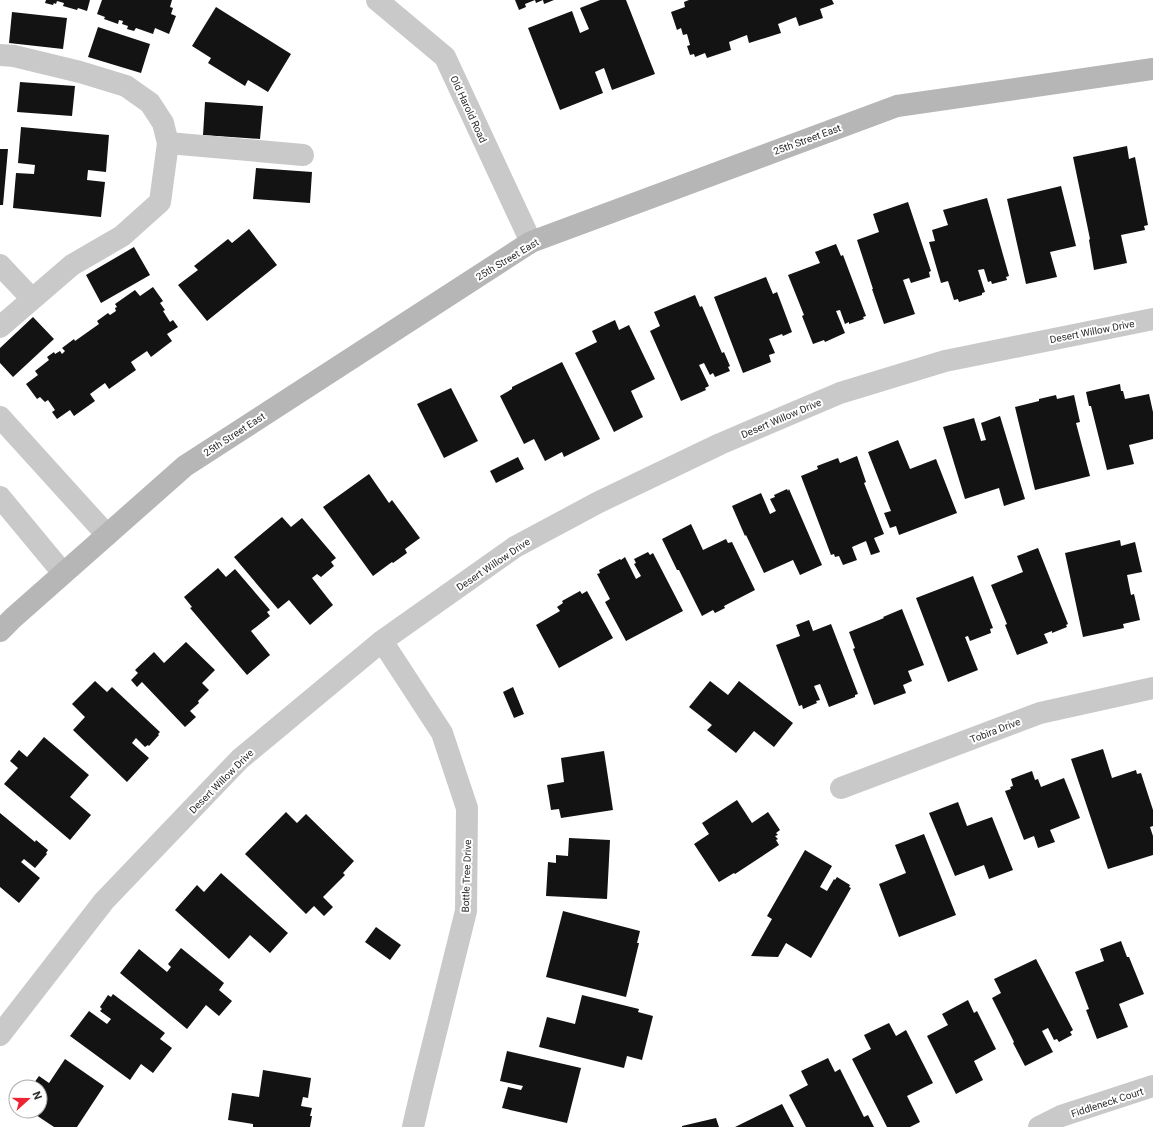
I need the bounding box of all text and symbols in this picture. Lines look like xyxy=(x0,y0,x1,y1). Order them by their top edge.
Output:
street label: Old Harold Road xyxy=(448,74,489,144)
street label: 25th Street East xyxy=(772,122,842,157)
street label: 25th Street East xyxy=(474,236,540,282)
street label: Desert Willow Drive xyxy=(1049,318,1135,345)
street label: Desert Willow Drive xyxy=(739,397,823,440)
street label: 25th Street East xyxy=(202,410,267,458)
street label: Desert Willow Drive xyxy=(455,536,532,593)
street label: Tobira Drive xyxy=(969,716,1022,745)
street label: Desert Willow Drive xyxy=(187,747,256,816)
street label: Bottle Tree Drive xyxy=(460,839,473,913)
north arrow xyxy=(8,1079,48,1119)
street label: Fiddleneck Court xyxy=(1070,1086,1145,1119)
text: N xyxy=(29,1090,44,1102)

